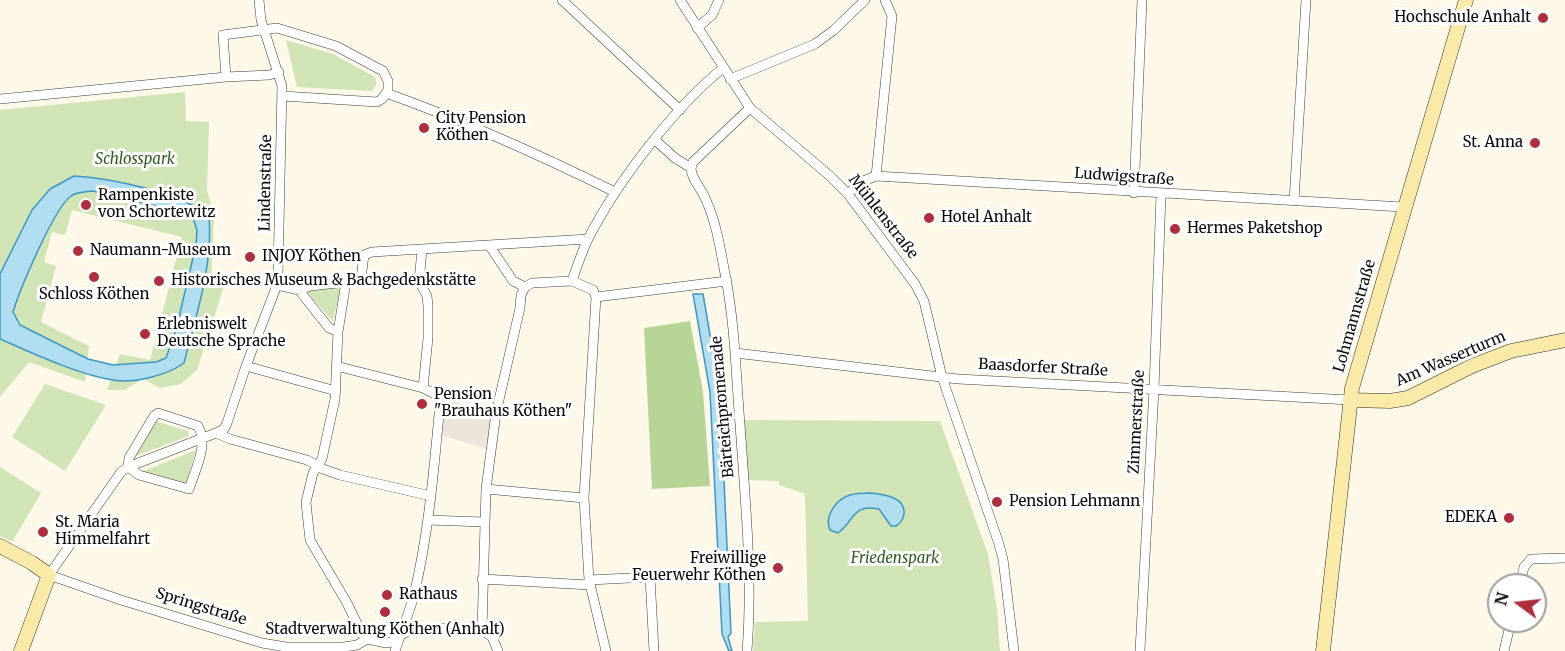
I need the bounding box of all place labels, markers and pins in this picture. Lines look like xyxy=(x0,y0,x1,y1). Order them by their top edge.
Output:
place label: Hochschule Anhalt xyxy=(1394,9,1531,27)
marker: Hochschule Anhalt xyxy=(1536,11,1550,25)
place label: City Pension Köthen xyxy=(436,110,526,145)
marker: City Pension Köthen xyxy=(417,121,431,135)
place label: St. Anna xyxy=(1462,134,1523,152)
marker: St. Anna xyxy=(1528,136,1542,150)
place label: Rampenkiste von Schortewitz xyxy=(98,187,215,222)
marker: Rampenkiste von Schortewitz xyxy=(79,198,93,212)
place label: Hotel Anhalt xyxy=(941,209,1032,227)
marker: Hotel Anhalt xyxy=(922,211,936,225)
place label: Hermes Paketshop xyxy=(1187,220,1323,238)
marker: Hermes Paketshop xyxy=(1168,222,1182,236)
place label: Naumann-Museum xyxy=(90,242,231,260)
marker: Naumann-Museum xyxy=(71,244,85,258)
place label: INJOY Köthen xyxy=(262,248,361,266)
marker: INJOY Köthen xyxy=(243,250,257,264)
marker: Schloss Köthen xyxy=(87,270,101,284)
place label: Historisches Museum & Bachgedenkstätte xyxy=(171,272,476,290)
marker: Historisches Museum & Bachgedenkstätte xyxy=(152,274,166,288)
place label: Schloss Köthen xyxy=(39,286,149,304)
place label: Erlebniswelt Deutsche Sprache xyxy=(157,316,285,351)
marker: Erlebniswelt Deutsche Sprache xyxy=(138,327,152,341)
place label: Pension "Brauhaus Köthen" xyxy=(434,386,572,421)
marker: Pension "Brauhaus Köthen" xyxy=(415,397,429,411)
place label: Pension Lehmann xyxy=(1009,493,1140,511)
marker: Pension Lehmann xyxy=(990,495,1004,509)
place label: EDEKA xyxy=(1445,509,1497,527)
marker: EDEKA xyxy=(1502,511,1516,525)
place label: St. Maria Himmelfahrt xyxy=(55,514,150,549)
marker: St. Maria Himmelfahrt xyxy=(36,525,50,539)
place label: Freiwillige Feuerwehr Köthen xyxy=(632,550,766,585)
marker: Freiwillige Feuerwehr Köthen xyxy=(771,561,785,575)
place label: Rathaus xyxy=(399,586,458,604)
marker: Rathaus xyxy=(380,588,394,602)
marker: Stadtverwaltung Köthen (Anhalt) xyxy=(378,605,392,619)
place label: Stadtverwaltung Köthen (Anhalt) xyxy=(265,621,505,639)

